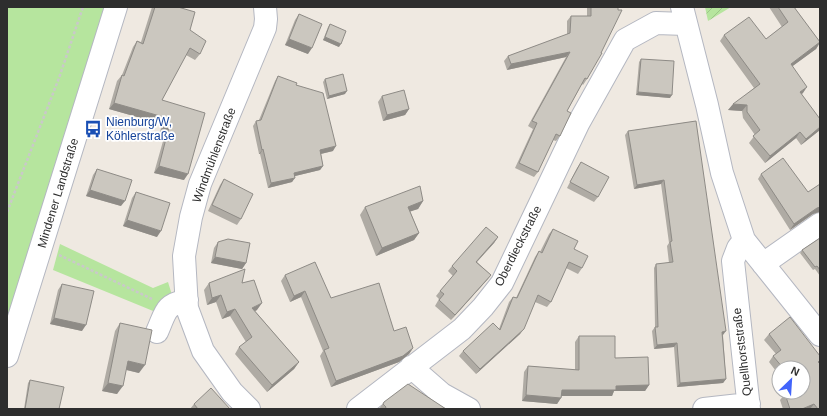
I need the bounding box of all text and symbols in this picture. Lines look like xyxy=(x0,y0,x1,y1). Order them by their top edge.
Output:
street label: Windmühlenstraße xyxy=(189,105,239,205)
place label: Nienburg/W, Köhlerstraße xyxy=(106,115,175,143)
bus stop icon: Nienburg/W, Köhlerstraße xyxy=(83,119,103,139)
street label: Mindener Landstraße xyxy=(35,136,81,250)
street label: Oberdieckstraße xyxy=(492,203,545,289)
street label: Quellhorststraße xyxy=(730,307,754,397)
north arrow xyxy=(771,360,811,400)
text: N xyxy=(789,364,801,378)

